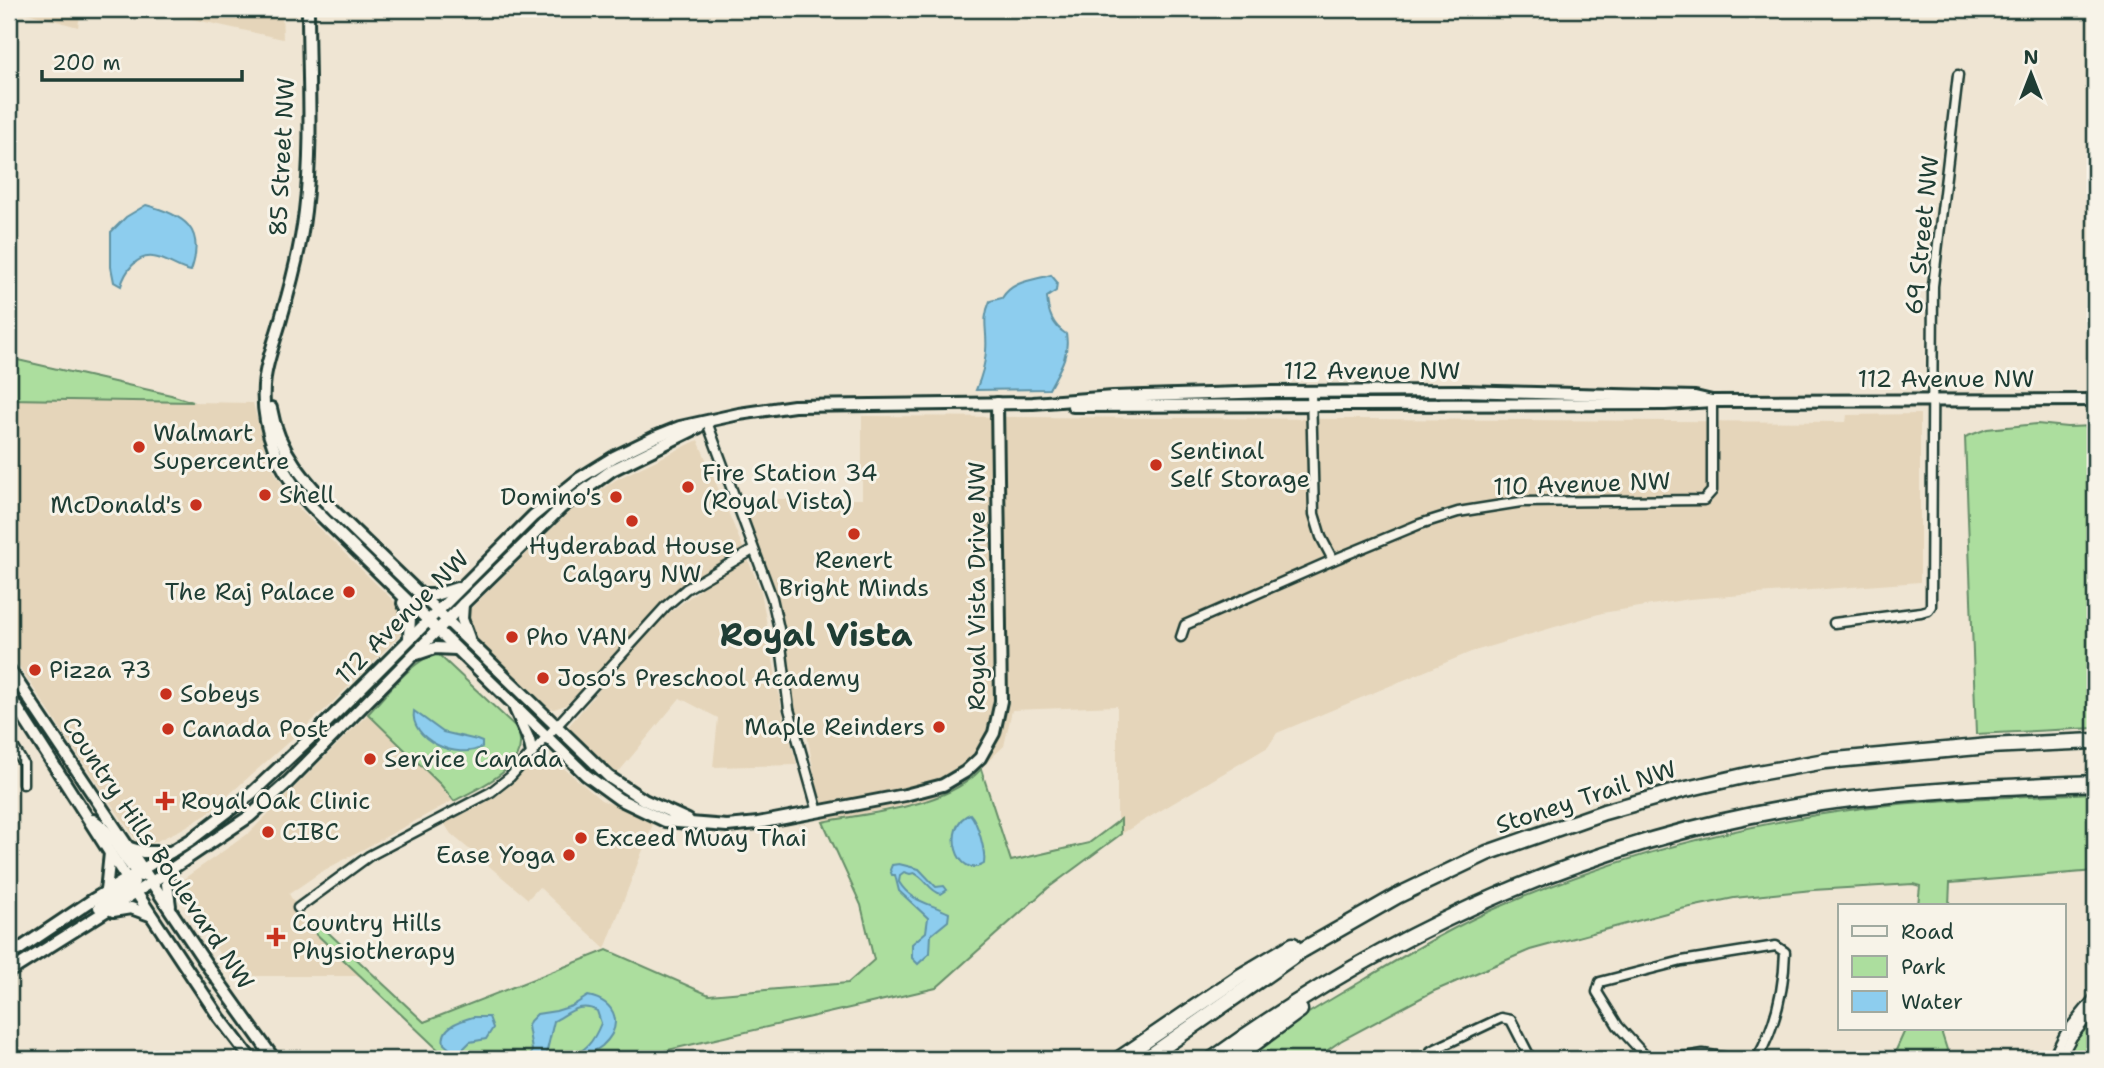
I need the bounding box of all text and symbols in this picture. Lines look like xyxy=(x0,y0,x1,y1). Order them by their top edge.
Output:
scale bar xyxy=(42,38,242,82)
north arrow xyxy=(1996,38,2066,108)
text: N xyxy=(2023,45,2039,70)
text: 200 m xyxy=(52,49,121,77)
street label: 85 Street NW xyxy=(262,77,302,237)
street label: 69 Street NW xyxy=(1898,154,1946,316)
street label: 112 Avenue NW xyxy=(1283,355,1461,387)
street label: 112 Avenue NW xyxy=(1857,363,2035,395)
place label: Walmart Supercentre xyxy=(153,417,290,477)
place label: Sentinal Self Storage xyxy=(1170,435,1310,495)
marker: Walmart Supercentre xyxy=(131,439,147,455)
place label: Fire Station 34 (Royal Vista) xyxy=(702,457,878,517)
marker: Sentinal Self Storage xyxy=(1148,457,1164,473)
street label: Royal Vista Drive NW xyxy=(961,461,993,711)
street label: 110 Avenue NW xyxy=(1493,465,1671,503)
place label: Shell xyxy=(279,479,336,511)
marker: Fire Station 34 (Royal Vista) xyxy=(680,479,696,495)
place label: Domino's xyxy=(501,481,602,513)
marker: Shell xyxy=(257,487,273,503)
place label: McDonald's xyxy=(50,489,182,521)
marker: Domino's xyxy=(608,489,624,505)
marker: McDonald's xyxy=(188,497,204,513)
marker: Hyderabad House Calgary NW xyxy=(624,513,640,529)
marker: Renert Bright Minds xyxy=(846,526,862,542)
place label: Hyderabad House Calgary NW xyxy=(529,530,735,590)
street label: 112 Avenue NW xyxy=(328,543,476,691)
place label: Renert Bright Minds xyxy=(779,544,929,604)
place label: The Raj Palace xyxy=(165,576,335,608)
marker: The Raj Palace xyxy=(341,584,357,600)
district label: Royal Vista xyxy=(719,613,913,656)
place label: Pho VAN xyxy=(526,621,627,653)
marker: Pho VAN xyxy=(504,629,520,645)
place label: Pizza 73 xyxy=(49,654,151,686)
marker: Pizza 73 xyxy=(27,662,43,678)
place label: Joso's Preschool Academy xyxy=(557,662,860,694)
marker: Joso's Preschool Academy xyxy=(535,670,551,686)
place label: Sobeys xyxy=(180,678,260,710)
marker: Sobeys xyxy=(158,686,174,702)
street label: Country Hills Boulevard NW xyxy=(54,710,262,996)
place label: Maple Reinders xyxy=(744,711,925,743)
place label: Canada Post xyxy=(182,713,328,745)
marker: Maple Reinders xyxy=(931,719,947,735)
marker: Canada Post xyxy=(160,721,176,737)
place label: Service Canada xyxy=(384,743,563,775)
marker: Service Canada xyxy=(362,751,378,767)
street label: Stoney Trail NW xyxy=(1492,753,1680,841)
place label: Royal Oak Clinic xyxy=(181,785,370,817)
marker: Royal Oak Clinic xyxy=(155,791,175,811)
place label: CIBC xyxy=(282,816,339,848)
place label: Exceed Muay Thai xyxy=(595,822,807,854)
marker: CIBC xyxy=(260,824,276,840)
marker: Exceed Muay Thai xyxy=(573,830,589,846)
place label: Ease Yoga xyxy=(436,839,555,871)
marker: Ease Yoga xyxy=(561,847,577,863)
legend xyxy=(1838,904,2066,1030)
place label: Country Hills Physiotherapy xyxy=(292,907,456,967)
text: Road xyxy=(1901,918,1954,946)
marker: Country Hills Physiotherapy xyxy=(266,927,286,947)
text: Park xyxy=(1901,953,1946,981)
text: Water xyxy=(1901,988,1963,1016)

